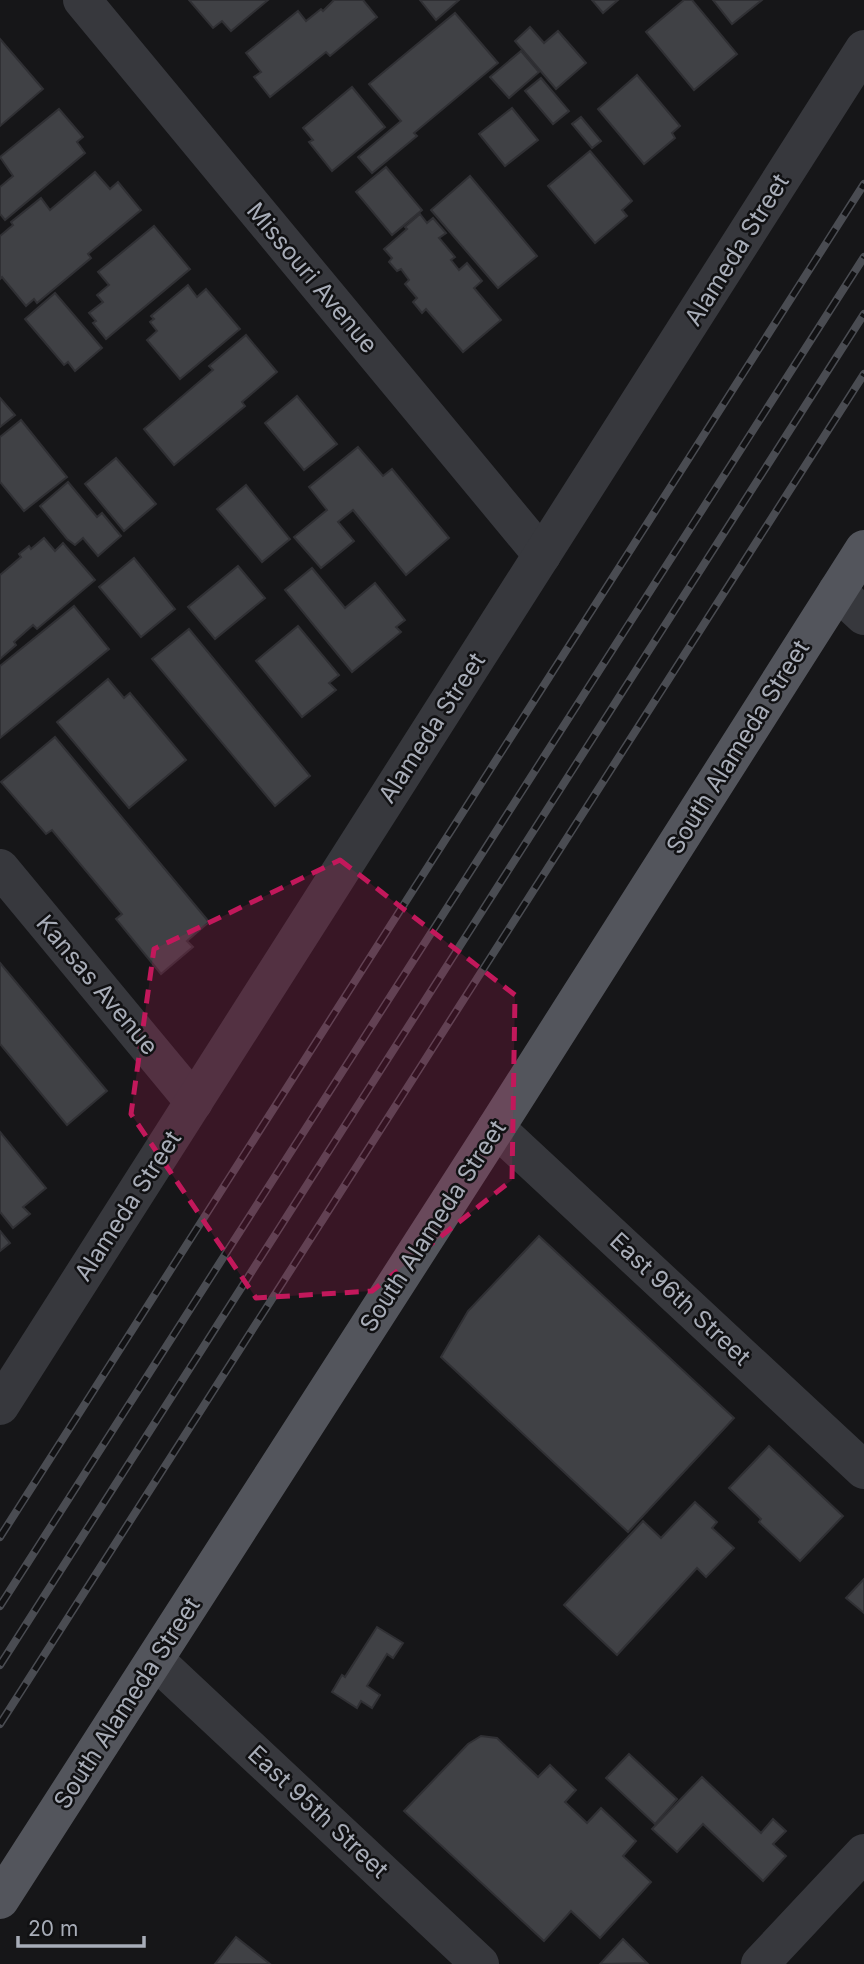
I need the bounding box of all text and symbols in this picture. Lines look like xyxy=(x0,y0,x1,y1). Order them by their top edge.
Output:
street label: Alameda Street xyxy=(678,168,795,331)
street label: Missouri Avenue xyxy=(241,196,384,359)
street label: South Alameda Street xyxy=(660,634,815,859)
street label: Alameda Street xyxy=(372,647,491,808)
street label: Kansas Avenue xyxy=(30,909,164,1061)
street label: South Alameda Street xyxy=(353,1114,512,1337)
street label: Alameda Street xyxy=(68,1125,187,1286)
street label: East 96th Street xyxy=(604,1226,757,1371)
street label: South Alameda Street xyxy=(47,1591,206,1814)
street label: East 95th Street xyxy=(242,1739,395,1884)
scale bar xyxy=(18,1904,144,1948)
text: 20 m xyxy=(28,1916,78,1941)

